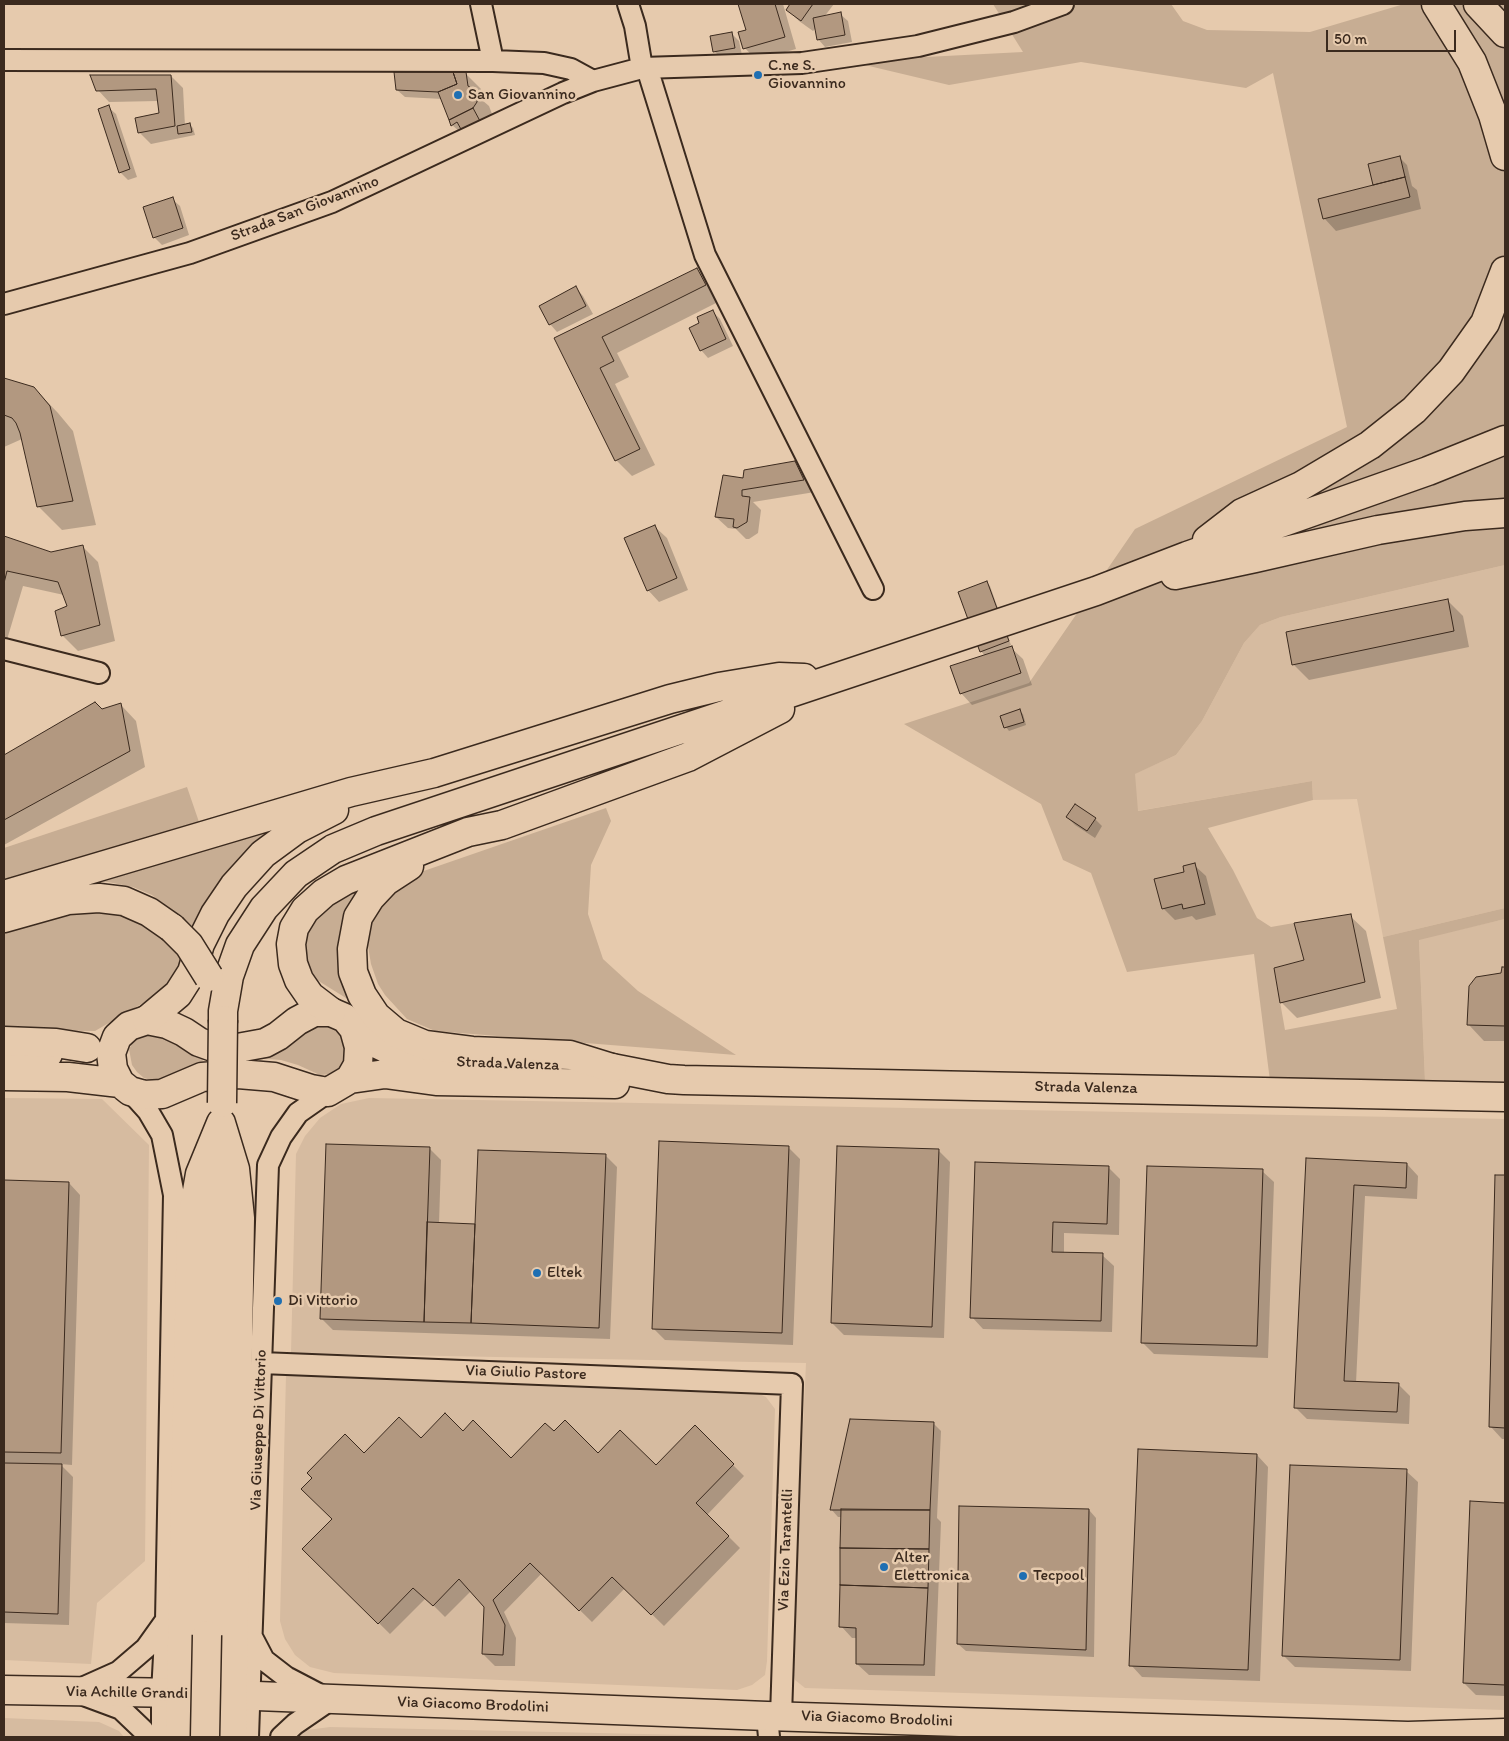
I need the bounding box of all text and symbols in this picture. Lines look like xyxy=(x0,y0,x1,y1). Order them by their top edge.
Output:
scale bar xyxy=(1329,20,1459,52)
text: 50 m xyxy=(1334,30,1367,48)
place label: C.ne S. Giovannino xyxy=(768,56,846,94)
marker: C.ne S. Giovannino xyxy=(752,69,764,81)
place label: San Giovannino xyxy=(468,85,576,105)
marker: San Giovannino xyxy=(452,89,464,101)
street label: Strada San Giovannino xyxy=(228,172,382,246)
street label: Strada Valenza xyxy=(456,1053,560,1075)
street label: Strada Valenza xyxy=(1034,1078,1138,1098)
place label: Eltek xyxy=(547,1263,582,1283)
marker: Eltek xyxy=(531,1267,543,1279)
place label: Di Vittorio xyxy=(288,1291,358,1311)
marker: Di Vittorio xyxy=(272,1295,284,1307)
street label: Via Giuseppe Di Vittorio xyxy=(247,1349,271,1511)
street label: Via Giulio Pastore xyxy=(465,1361,587,1385)
street label: Via Ezio Tarantelli xyxy=(774,1488,798,1612)
place label: Alter Elettronica xyxy=(894,1548,970,1586)
marker: Alter Elettronica xyxy=(878,1561,890,1573)
place label: Tecpool xyxy=(1033,1566,1084,1586)
marker: Tecpool xyxy=(1017,1570,1029,1582)
street label: Via Achille Grandi xyxy=(66,1682,188,1704)
street label: Via Giacomo Brodolini xyxy=(397,1693,549,1717)
street label: Via Giacomo Brodolini xyxy=(801,1707,953,1731)

